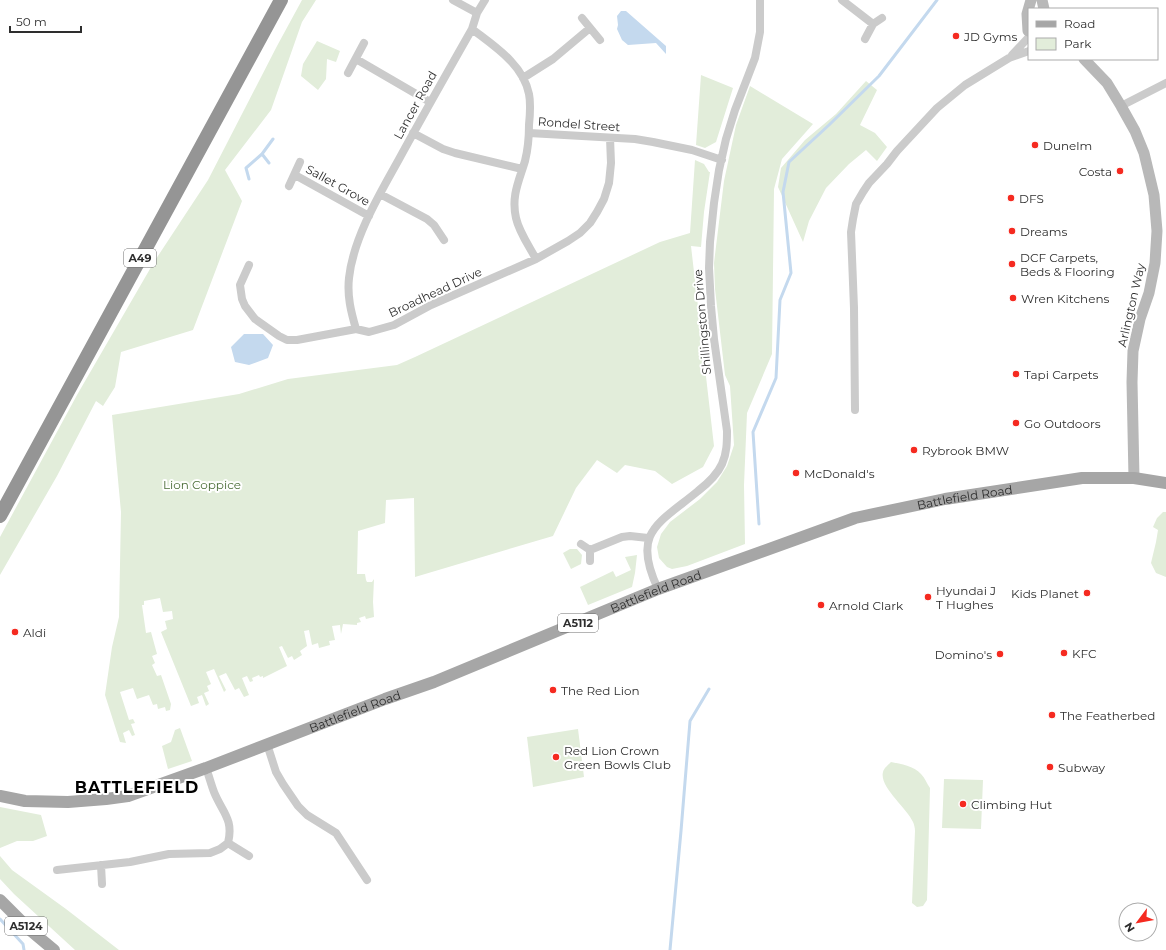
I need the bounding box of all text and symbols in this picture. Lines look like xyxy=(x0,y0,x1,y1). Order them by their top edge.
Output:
scale bar xyxy=(10,8,81,34)
legend xyxy=(1028,8,1158,60)
text: 50 m xyxy=(16,14,47,29)
text: Road xyxy=(1064,16,1095,31)
place label: JD Gyms xyxy=(963,29,1018,44)
marker: JD Gyms xyxy=(951,31,961,41)
text: Park xyxy=(1064,36,1092,51)
street label: Lancer Road xyxy=(390,68,440,142)
street label: Rondel Street xyxy=(537,114,621,134)
place label: Dunelm xyxy=(1043,138,1092,153)
marker: Dunelm xyxy=(1030,140,1040,150)
street label: Sallet Grove xyxy=(303,161,373,209)
place label: Costa xyxy=(1079,164,1112,179)
marker: Costa xyxy=(1115,166,1125,176)
place label: DFS xyxy=(1019,191,1044,206)
marker: DFS xyxy=(1006,193,1016,203)
place label: Dreams xyxy=(1020,224,1067,239)
marker: Dreams xyxy=(1007,226,1017,236)
road number: A49 xyxy=(124,249,156,267)
place label: DCF Carpets, Beds & Flooring xyxy=(1020,250,1115,279)
marker: DCF Carpets, Beds & Flooring xyxy=(1007,259,1017,269)
street label: Arlington Way xyxy=(1114,261,1148,348)
street label: Broadhead Drive xyxy=(386,264,484,320)
street label: Shillingston Drive xyxy=(690,269,714,375)
place label: Wren Kitchens xyxy=(1021,291,1110,306)
marker: Wren Kitchens xyxy=(1008,293,1018,303)
place label: Tapi Carpets xyxy=(1024,367,1099,382)
marker: Tapi Carpets xyxy=(1011,369,1021,379)
place label: Go Outdoors xyxy=(1024,416,1101,431)
marker: Go Outdoors xyxy=(1011,418,1021,428)
place label: Rybrook BMW xyxy=(922,443,1009,458)
marker: Rybrook BMW xyxy=(909,445,919,455)
place label: McDonald's xyxy=(804,466,875,481)
marker: McDonald's xyxy=(791,468,801,478)
park label: Lion Coppice xyxy=(163,477,241,492)
street label: Battlefield Road xyxy=(915,481,1013,512)
street label: Battlefield Road xyxy=(608,567,703,616)
place label: Hyundai J T Hughes xyxy=(936,583,996,612)
place label: Kids Planet xyxy=(1011,586,1079,601)
marker: Kids Planet xyxy=(1082,588,1092,598)
marker: Hyundai J T Hughes xyxy=(923,592,933,602)
place label: Arnold Clark xyxy=(829,598,904,613)
marker: Arnold Clark xyxy=(816,600,826,610)
road number: A5112 xyxy=(558,614,598,632)
place label: Aldi xyxy=(23,625,46,640)
marker: Aldi xyxy=(10,627,20,637)
place label: KFC xyxy=(1072,646,1097,661)
place label: Domino's xyxy=(935,647,992,662)
marker: KFC xyxy=(1059,648,1069,658)
marker: Domino's xyxy=(995,649,1005,659)
place label: The Red Lion xyxy=(561,683,640,698)
marker: The Red Lion xyxy=(548,685,558,695)
street label: Battlefield Road xyxy=(307,687,402,735)
place label: The Featherbed xyxy=(1060,708,1155,723)
marker: The Featherbed xyxy=(1047,710,1057,720)
place label: Red Lion Crown Green Bowls Club xyxy=(564,743,671,772)
marker: Red Lion Crown Green Bowls Club xyxy=(551,752,561,762)
place label: Subway xyxy=(1058,760,1106,775)
marker: Subway xyxy=(1045,762,1055,772)
district label: BATTLEFIELD xyxy=(75,778,199,797)
place label: Climbing Hut xyxy=(971,797,1052,812)
marker: Climbing Hut xyxy=(958,799,968,809)
north arrow xyxy=(1118,902,1158,942)
road number: A5124 xyxy=(5,917,47,935)
text: N xyxy=(1121,920,1138,935)

